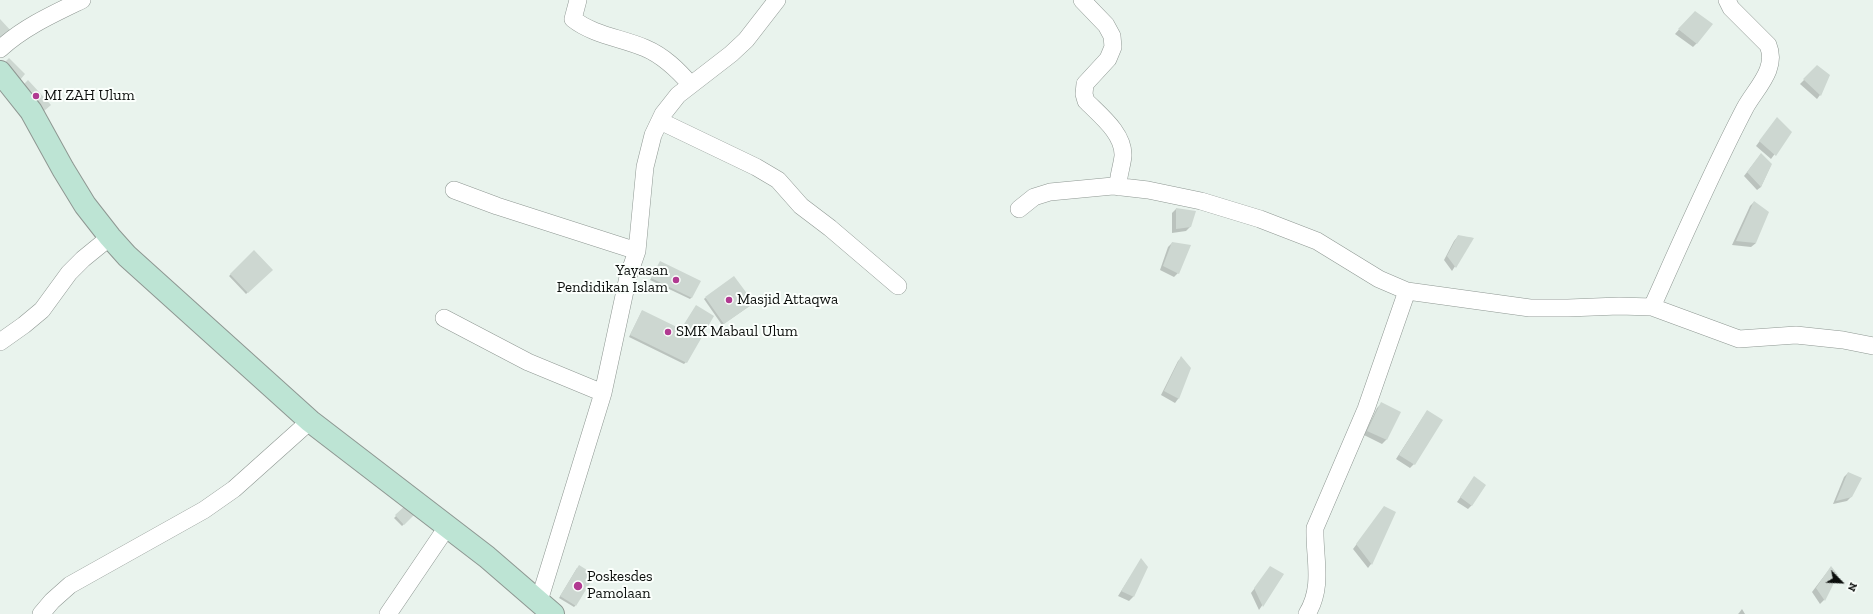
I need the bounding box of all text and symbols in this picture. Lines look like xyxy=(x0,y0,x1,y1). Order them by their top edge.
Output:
place label: MI ZAH Ulum xyxy=(44,87,135,105)
marker: MI ZAH Ulum xyxy=(31,91,41,101)
place label: Yayasan Pendidikan Islam xyxy=(557,262,668,297)
marker: Yayasan Pendidikan Islam xyxy=(671,275,681,285)
place label: Masjid Attaqwa xyxy=(737,291,838,309)
marker: Masjid Attaqwa xyxy=(724,295,734,305)
place label: SMK Mabaul Ulum xyxy=(676,323,798,341)
marker: SMK Mabaul Ulum xyxy=(663,327,673,337)
north arrow xyxy=(1821,562,1861,602)
place label: Poskesdes Pamolaan xyxy=(587,568,653,603)
marker: Poskesdes Pamolaan xyxy=(572,580,584,592)
text: N xyxy=(1845,581,1860,594)

